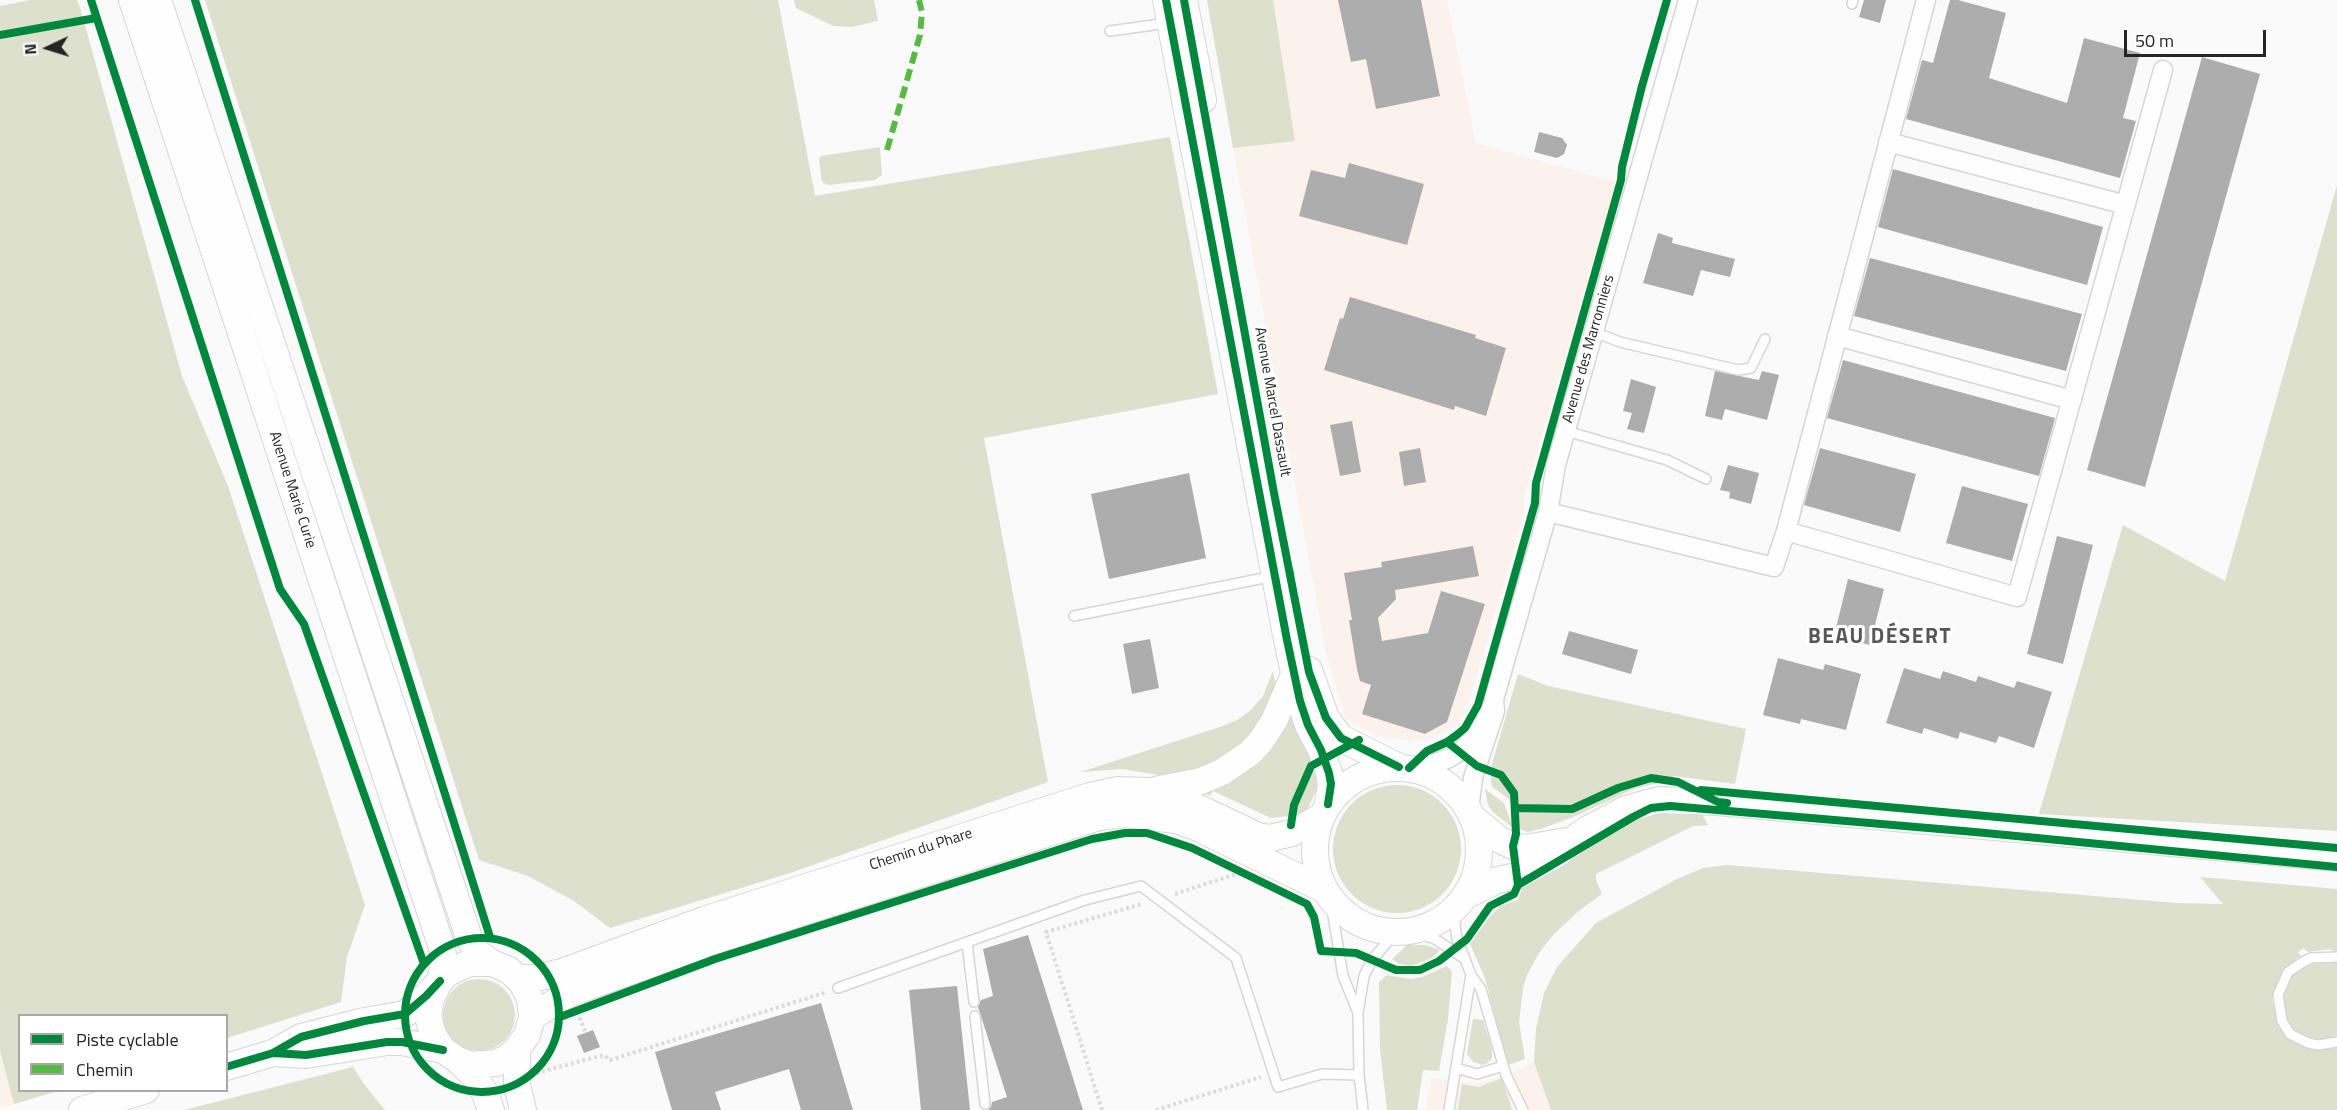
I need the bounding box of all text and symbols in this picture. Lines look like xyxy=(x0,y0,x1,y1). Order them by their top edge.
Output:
north arrow xyxy=(18,18,78,78)
scale bar xyxy=(2127,18,2270,56)
text: 50 m xyxy=(2135,27,2174,54)
text: N xyxy=(18,43,42,56)
street label: Avenue des Marronniers xyxy=(1559,273,1619,425)
street label: Avenue Marcel Dassault xyxy=(1250,326,1294,478)
street label: Avenue Marie Curie xyxy=(265,429,319,551)
district label: BEAU DÉSERT xyxy=(1808,625,1952,651)
street label: Chemin du Phare xyxy=(867,825,975,875)
legend xyxy=(18,1014,228,1092)
text: Piste cyclable xyxy=(76,1026,178,1053)
text: Chemin xyxy=(76,1056,133,1083)

